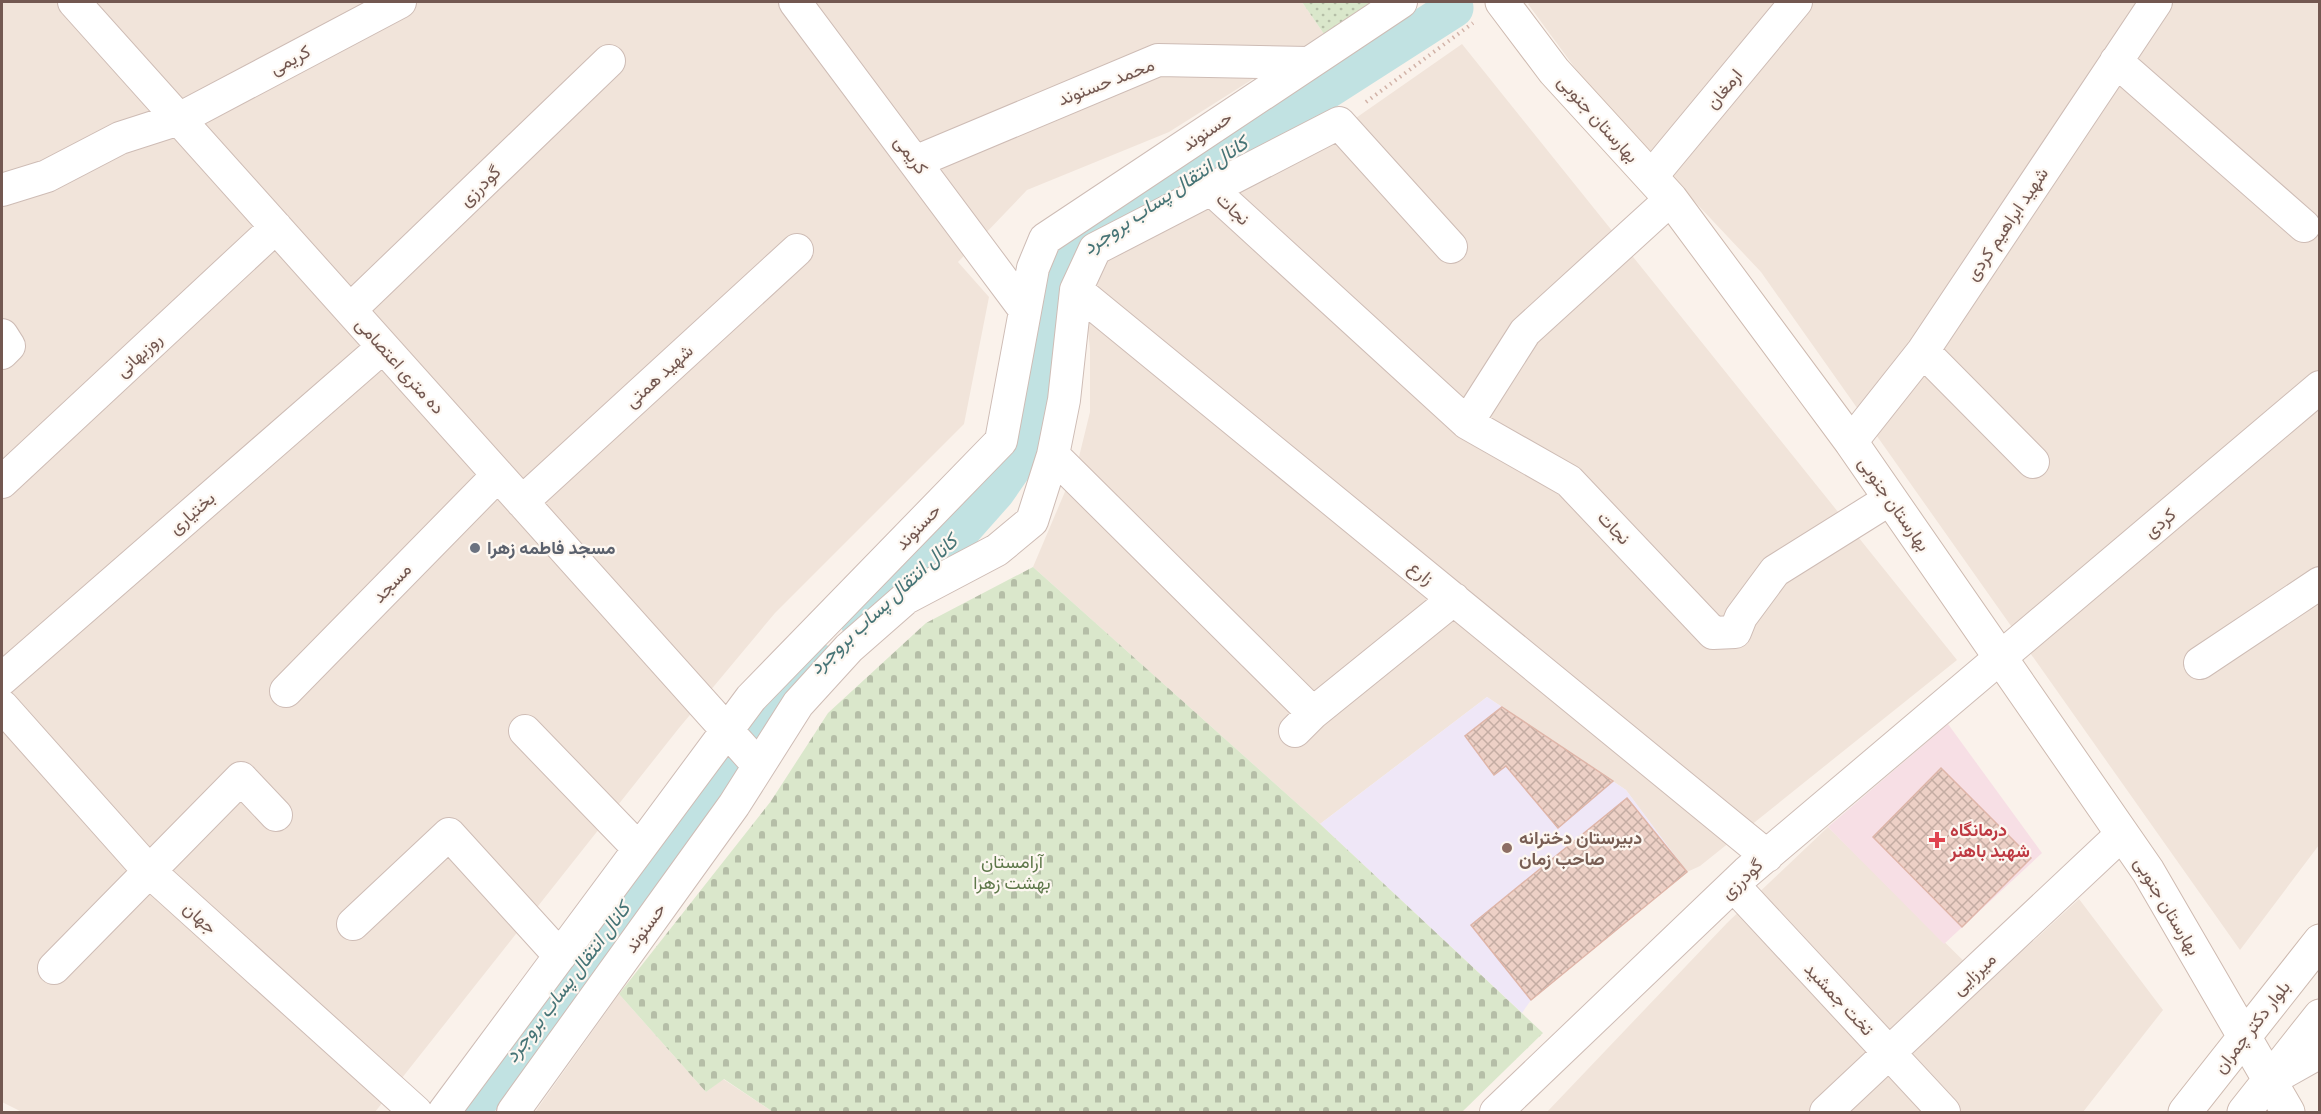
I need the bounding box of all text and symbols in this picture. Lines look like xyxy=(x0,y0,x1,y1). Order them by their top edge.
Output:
street label: کریمی xyxy=(265,38,315,82)
street label: محمد حسنوند xyxy=(1053,51,1158,112)
street label: ارمغان xyxy=(1699,62,1749,115)
street label: بهارستان جنوبی xyxy=(1551,69,1645,169)
street label: حسنوند xyxy=(1176,104,1237,157)
water label: کانال انتقال پساب بروجرد xyxy=(1076,126,1256,262)
street label: کریمی xyxy=(888,129,935,180)
street label: گودرزی xyxy=(453,159,507,212)
street label: شهید ابراهیم کردی xyxy=(1959,162,2055,286)
street label: نجات xyxy=(1210,186,1256,231)
street label: ده متری اعتصامی xyxy=(349,311,451,420)
street label: روزبهانی xyxy=(109,326,168,383)
street label: شهید همتی xyxy=(618,337,699,414)
street label: بهارستان جنوبی xyxy=(1852,451,1937,557)
street label: بختیاری xyxy=(162,485,221,541)
street label: حسنوند xyxy=(888,497,947,556)
street label: کردی xyxy=(2138,501,2182,544)
street label: نجات xyxy=(1591,505,1637,551)
water label: کانال انتقال پساب بروجرد xyxy=(801,524,967,681)
place label: مسجد فاطمه زهرا xyxy=(487,534,616,561)
marker: مسجد فاطمه زهرا xyxy=(468,541,482,555)
street label: زارع xyxy=(1403,554,1440,591)
street label: مسجد xyxy=(366,556,418,609)
place label: درمانگاه شهید باهنر xyxy=(1949,816,2030,864)
place label: دبیرستان دخترانه صاحب زمان xyxy=(1519,824,1642,872)
marker: درمانگاه شهید باهنر xyxy=(1928,831,1946,849)
marker: دبیرستان دخترانه صاحب زمان xyxy=(1500,841,1514,855)
park label: آرامستان بهشت زهرا xyxy=(973,848,1051,896)
street label: بهارستان جنوبی xyxy=(2127,851,2207,960)
street label: گودرزی xyxy=(1714,852,1769,905)
water label: کانال انتقال پساب بروجرد xyxy=(496,892,639,1069)
street label: جهان xyxy=(177,895,223,940)
street label: حسنوند xyxy=(617,897,672,958)
street label: میرزایی xyxy=(1945,946,2002,1001)
street label: تخت جمشید xyxy=(1798,956,1881,1042)
street label: بلوار دکتر چمران xyxy=(2207,974,2297,1079)

